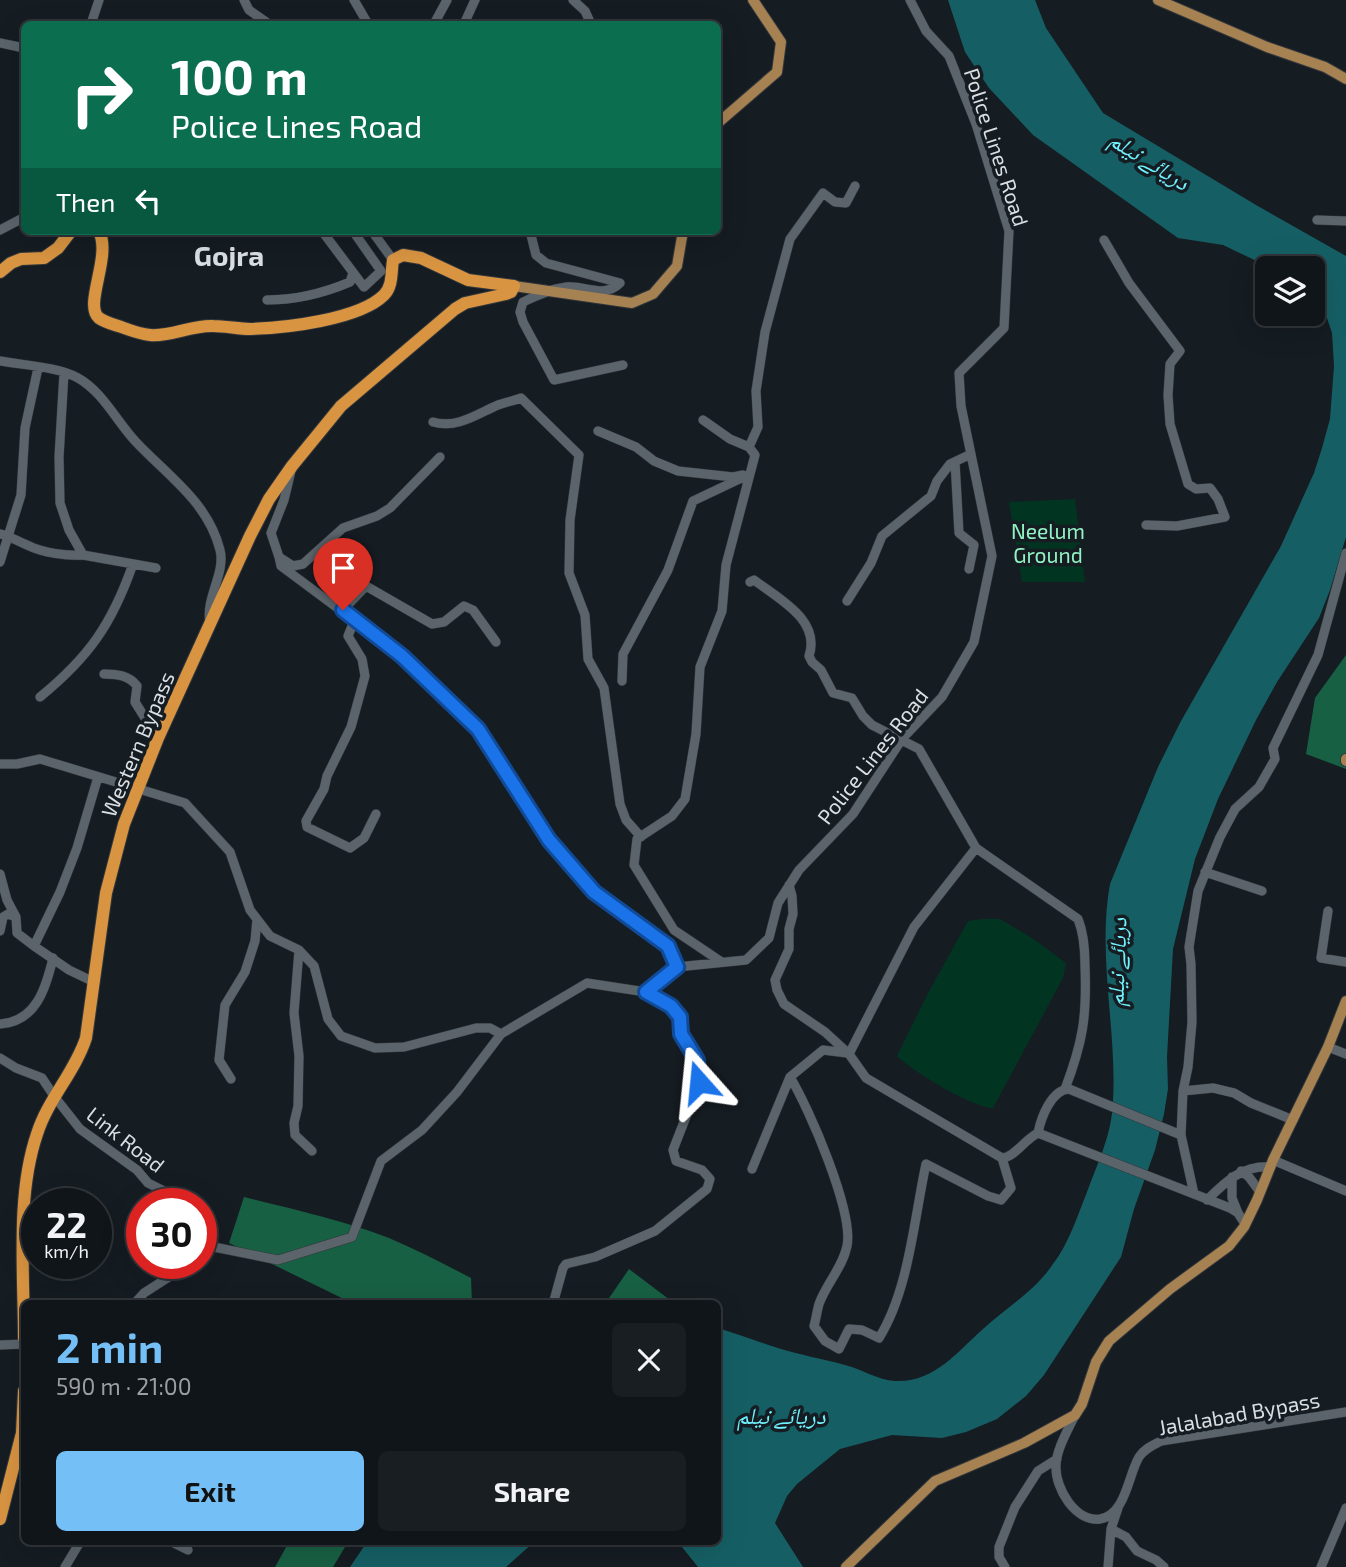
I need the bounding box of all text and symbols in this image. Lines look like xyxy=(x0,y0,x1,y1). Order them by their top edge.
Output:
text: 100 m xyxy=(171,46,308,105)
icon: right xyxy=(56,49,147,140)
street label: Police Lines Road xyxy=(960,65,1034,229)
text: Police Lines Road xyxy=(171,106,422,144)
water label: دریائے نیلم xyxy=(1103,125,1195,198)
icon: left xyxy=(129,182,167,220)
text: Then xyxy=(56,186,115,217)
district label: Gojra xyxy=(194,238,264,272)
map controls xyxy=(1255,256,1325,326)
button: layers xyxy=(1255,256,1325,326)
park label: Neelum Ground xyxy=(1011,518,1085,567)
pin xyxy=(313,538,373,610)
icon: arrive xyxy=(324,549,362,587)
street label: Western Bypass xyxy=(95,668,179,820)
street label: Police Lines Road xyxy=(811,683,933,829)
water label: دریائے نیلم xyxy=(1100,917,1135,1007)
position arrow xyxy=(662,1045,736,1119)
street label: Link Road xyxy=(82,1101,170,1177)
speed limit sign: 30 xyxy=(126,1188,217,1279)
text: 22 xyxy=(46,1203,87,1245)
text: km/h xyxy=(44,1240,89,1262)
text: 2 min xyxy=(56,1321,163,1371)
button: close xyxy=(612,1323,686,1397)
text: 590 m · 21:00 xyxy=(56,1372,192,1400)
street label: Jalalabad Bypass xyxy=(1156,1386,1322,1440)
water label: دریائے نیلم xyxy=(737,1401,826,1432)
button: Exit xyxy=(56,1451,364,1531)
button: Share xyxy=(378,1451,686,1531)

